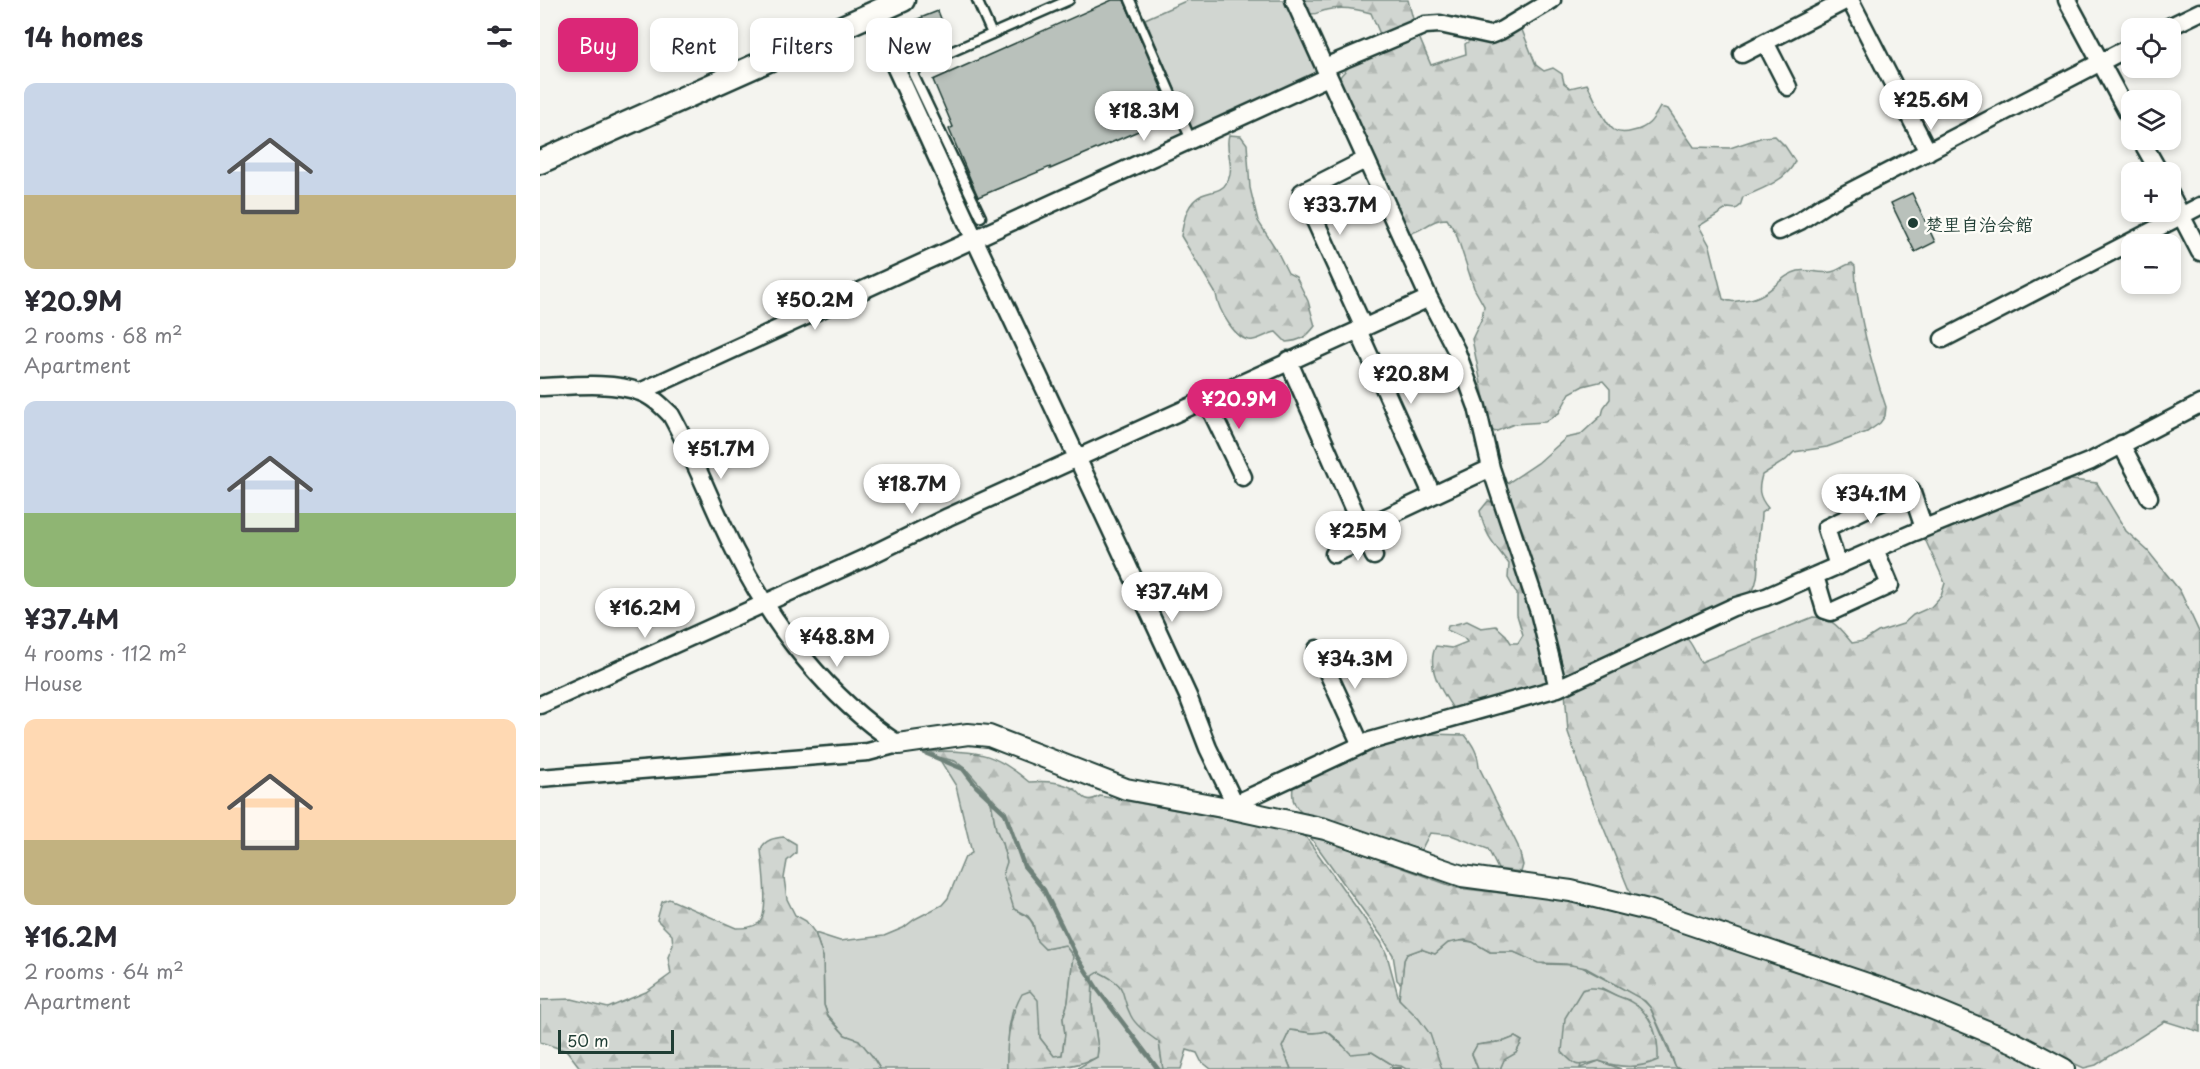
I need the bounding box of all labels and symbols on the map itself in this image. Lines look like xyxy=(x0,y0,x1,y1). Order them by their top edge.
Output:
pin: ¥25.6M xyxy=(1882,80,1980,131)
pin: ¥18.3M xyxy=(1095,91,1193,142)
pin: ¥33.7M xyxy=(1291,185,1389,236)
place label: 楚里自治会館 xyxy=(1925,210,2033,237)
marker: 楚里自治会館 xyxy=(1906,216,1920,230)
pin: ¥50.2M xyxy=(766,280,864,331)
pin: ¥20.8M xyxy=(1362,354,1460,405)
pin: ¥20.9M xyxy=(1190,379,1288,430)
pin: ¥51.7M xyxy=(672,429,770,480)
pin: ¥18.7M xyxy=(863,464,961,515)
pin: ¥34.1M xyxy=(1822,474,1920,525)
pin: ¥25M xyxy=(1322,511,1394,562)
pin: ¥37.4M xyxy=(1123,572,1221,623)
pin: ¥16.2M xyxy=(596,588,694,639)
pin: ¥48.8M xyxy=(788,617,886,668)
pin: ¥34.3M xyxy=(1306,639,1404,690)
scale bar xyxy=(558,1027,674,1054)

